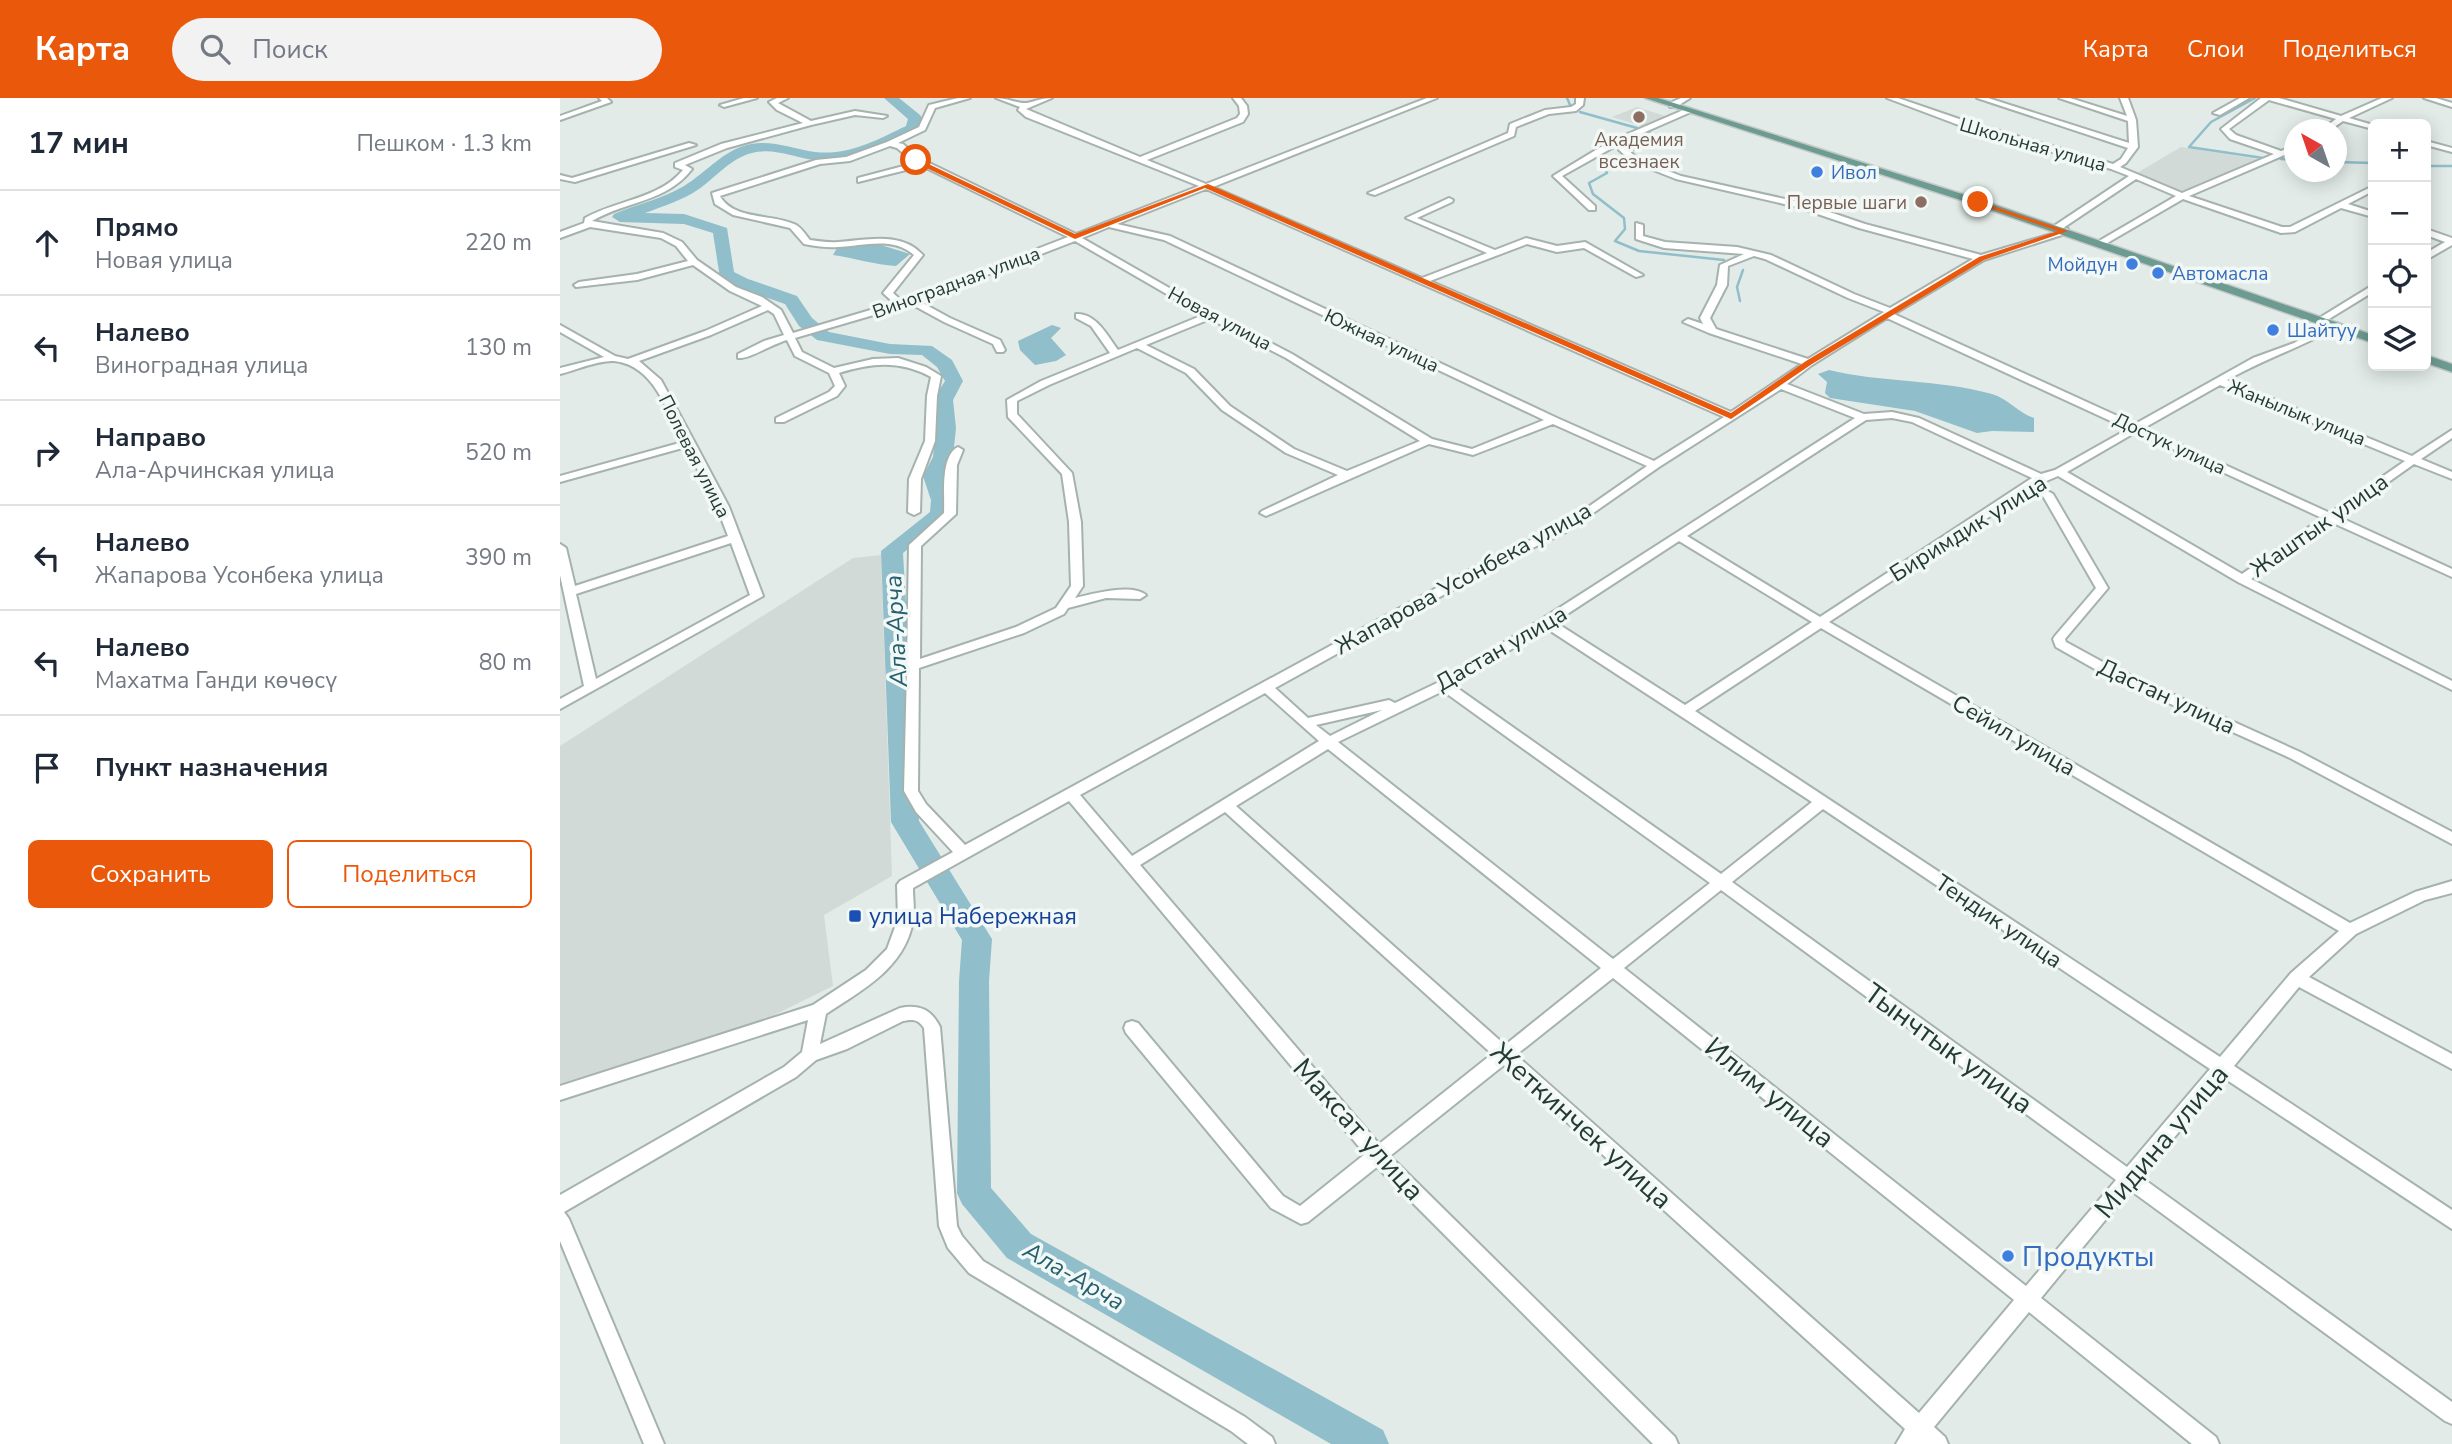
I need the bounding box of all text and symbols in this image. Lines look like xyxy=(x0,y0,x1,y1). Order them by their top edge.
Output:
search box xyxy=(172,18,662,81)
text: Карта xyxy=(35,27,130,72)
icon: search xyxy=(196,30,234,68)
text: Поиск xyxy=(252,32,328,67)
text: Карта xyxy=(2083,33,2149,65)
text: Слои xyxy=(2187,33,2244,65)
text: Поделиться xyxy=(2282,33,2417,65)
marker: Академия всезнаек xyxy=(1631,109,1647,125)
street label: Школьная улица xyxy=(1956,112,2109,178)
north arrow xyxy=(2284,119,2347,182)
map controls xyxy=(2368,119,2431,371)
button: + xyxy=(2368,119,2431,182)
text: 17 мин xyxy=(28,123,129,164)
place label: Академия всезнаек xyxy=(1594,127,1684,175)
text: Пешком · 1.3 km xyxy=(356,128,532,159)
route start xyxy=(900,144,931,175)
place label: Ивол xyxy=(1831,160,1877,186)
marker: Ивол xyxy=(1809,164,1825,180)
button: − xyxy=(2368,182,2431,245)
route end xyxy=(1962,186,1993,217)
place label: Первые шаги xyxy=(1787,190,1907,216)
marker: Первые шаги xyxy=(1913,194,1929,210)
text: Прямо xyxy=(95,210,179,245)
icon: ahead xyxy=(28,224,66,262)
text: 220 m xyxy=(465,227,532,258)
street label: Виноградная улица xyxy=(869,241,1044,325)
text: Новая улица xyxy=(95,245,233,276)
button: locate xyxy=(2368,245,2431,308)
place label: Мойдун xyxy=(2048,252,2118,278)
marker: Мойдун xyxy=(2124,256,2140,272)
place label: Автомасла xyxy=(2172,261,2269,287)
marker: Автомасла xyxy=(2150,265,2166,281)
street label: Новая улица xyxy=(1163,281,1276,357)
street label: Южная улица xyxy=(1320,303,1443,379)
button: layers xyxy=(2368,308,2431,371)
text: Налево xyxy=(95,315,190,350)
place label: Шайтуу xyxy=(2287,318,2357,344)
marker: Шайтуу xyxy=(2265,322,2281,338)
icon: left xyxy=(28,329,66,367)
text: 130 m xyxy=(465,332,532,363)
text: Виноградная улица xyxy=(95,350,309,381)
street label: Жанылык улица xyxy=(2224,373,2369,452)
street label: Полевая улица xyxy=(652,390,736,522)
street label: Достук улица xyxy=(2109,407,2230,481)
text: Направо xyxy=(95,420,206,455)
icon: right xyxy=(28,434,66,472)
text: 520 m xyxy=(465,437,532,468)
text: Ала-Арчинская улица xyxy=(95,455,335,486)
street label: Жаштык улица xyxy=(2244,466,2395,585)
street label: Биримдик улица xyxy=(1884,468,2053,589)
street label: Жапарова Усонбека улица xyxy=(1329,495,1597,662)
text: Налево xyxy=(95,525,190,560)
icon: left xyxy=(28,539,66,577)
text: 390 m xyxy=(465,542,532,573)
text: Жапарова Усонбека улица xyxy=(95,560,384,591)
water label: Ала-Арча xyxy=(877,574,915,689)
street label: Дастан улица xyxy=(1430,598,1573,699)
text: Налево xyxy=(95,630,190,665)
icon: left xyxy=(28,644,66,682)
text: 80 m xyxy=(479,647,532,678)
street label: Дастан улица xyxy=(2093,651,2240,742)
text: Махатма Ганди көчөсү xyxy=(95,665,337,696)
street label: Сейил улица xyxy=(1946,688,2081,783)
icon: arrive xyxy=(28,749,66,787)
text: Пункт назначения xyxy=(95,750,328,785)
button: Сохранить xyxy=(28,840,273,908)
button: Поделиться xyxy=(287,840,532,908)
street label: Тендик улица xyxy=(1929,867,2068,975)
place label: улица Набережная xyxy=(869,901,1077,932)
marker: улица Набережная xyxy=(847,908,863,924)
street label: Тынчтык улица xyxy=(1856,975,2040,1123)
street label: Илим улица xyxy=(1696,1029,1842,1157)
street label: Жеткинчек улица xyxy=(1482,1034,1681,1218)
street label: Максат улица xyxy=(1284,1050,1433,1209)
street label: Мидина улица xyxy=(2086,1057,2237,1227)
water label: Ала-Арча xyxy=(1017,1234,1130,1318)
place label: Продукты xyxy=(2022,1238,2154,1276)
marker: Продукты xyxy=(2000,1248,2016,1264)

